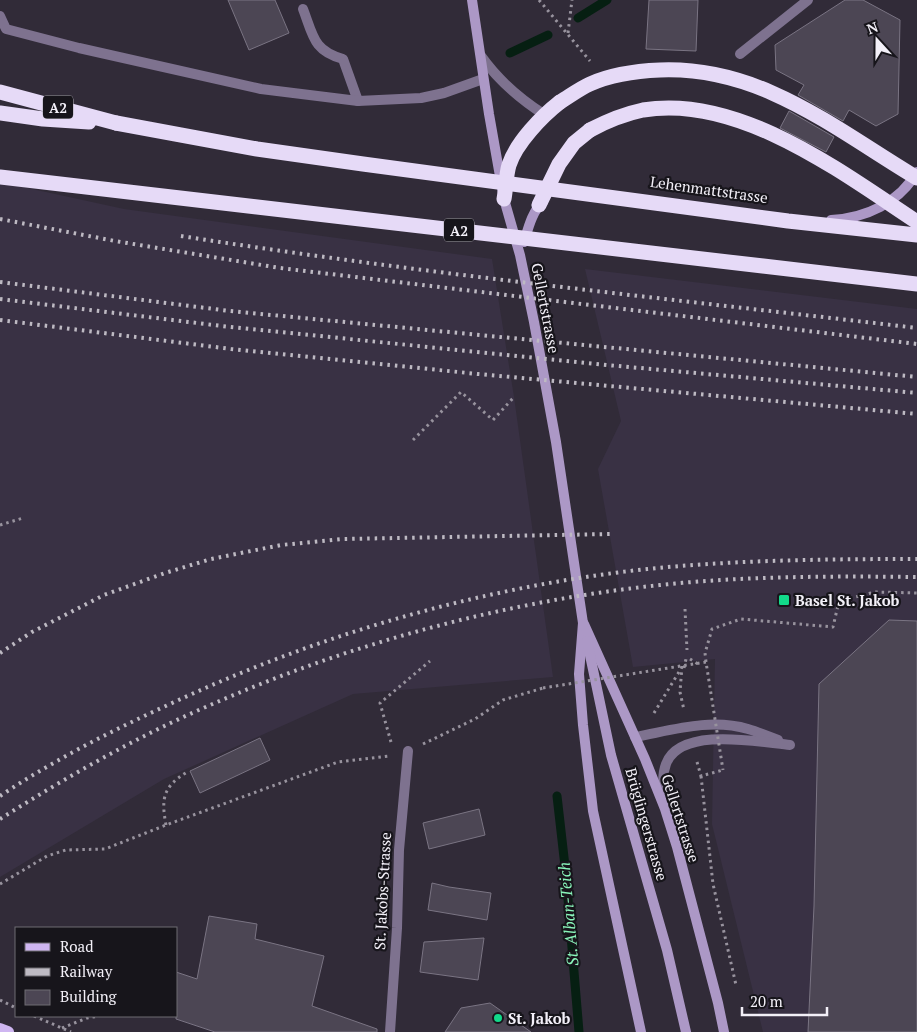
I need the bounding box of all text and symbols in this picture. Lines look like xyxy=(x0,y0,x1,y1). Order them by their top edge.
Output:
north arrow xyxy=(852,15,902,65)
text: N xyxy=(864,16,881,38)
road number: A2 xyxy=(43,95,73,118)
street label: Lehenmattstrasse xyxy=(649,171,769,207)
road number: A2 xyxy=(444,218,474,242)
street label: Gellertstrasse xyxy=(527,261,565,355)
place label: Basel St. Jakob xyxy=(795,590,900,610)
marker: Basel St. Jakob xyxy=(777,593,791,607)
street label: Brüglingerstrasse xyxy=(621,765,673,883)
street label: Gellertstrasse xyxy=(657,771,705,865)
street label: St. Jakobs-Strasse xyxy=(369,832,395,950)
water label: St. Alban-Teich xyxy=(552,861,584,967)
legend xyxy=(15,927,178,1017)
text: Road xyxy=(60,936,93,956)
text: Railway xyxy=(60,961,113,981)
scale bar xyxy=(742,984,827,1016)
text: Building xyxy=(60,986,118,1006)
text: 20 m xyxy=(750,991,783,1011)
place label: St. Jakob xyxy=(508,1008,571,1028)
marker: St. Jakob xyxy=(492,1012,504,1024)

